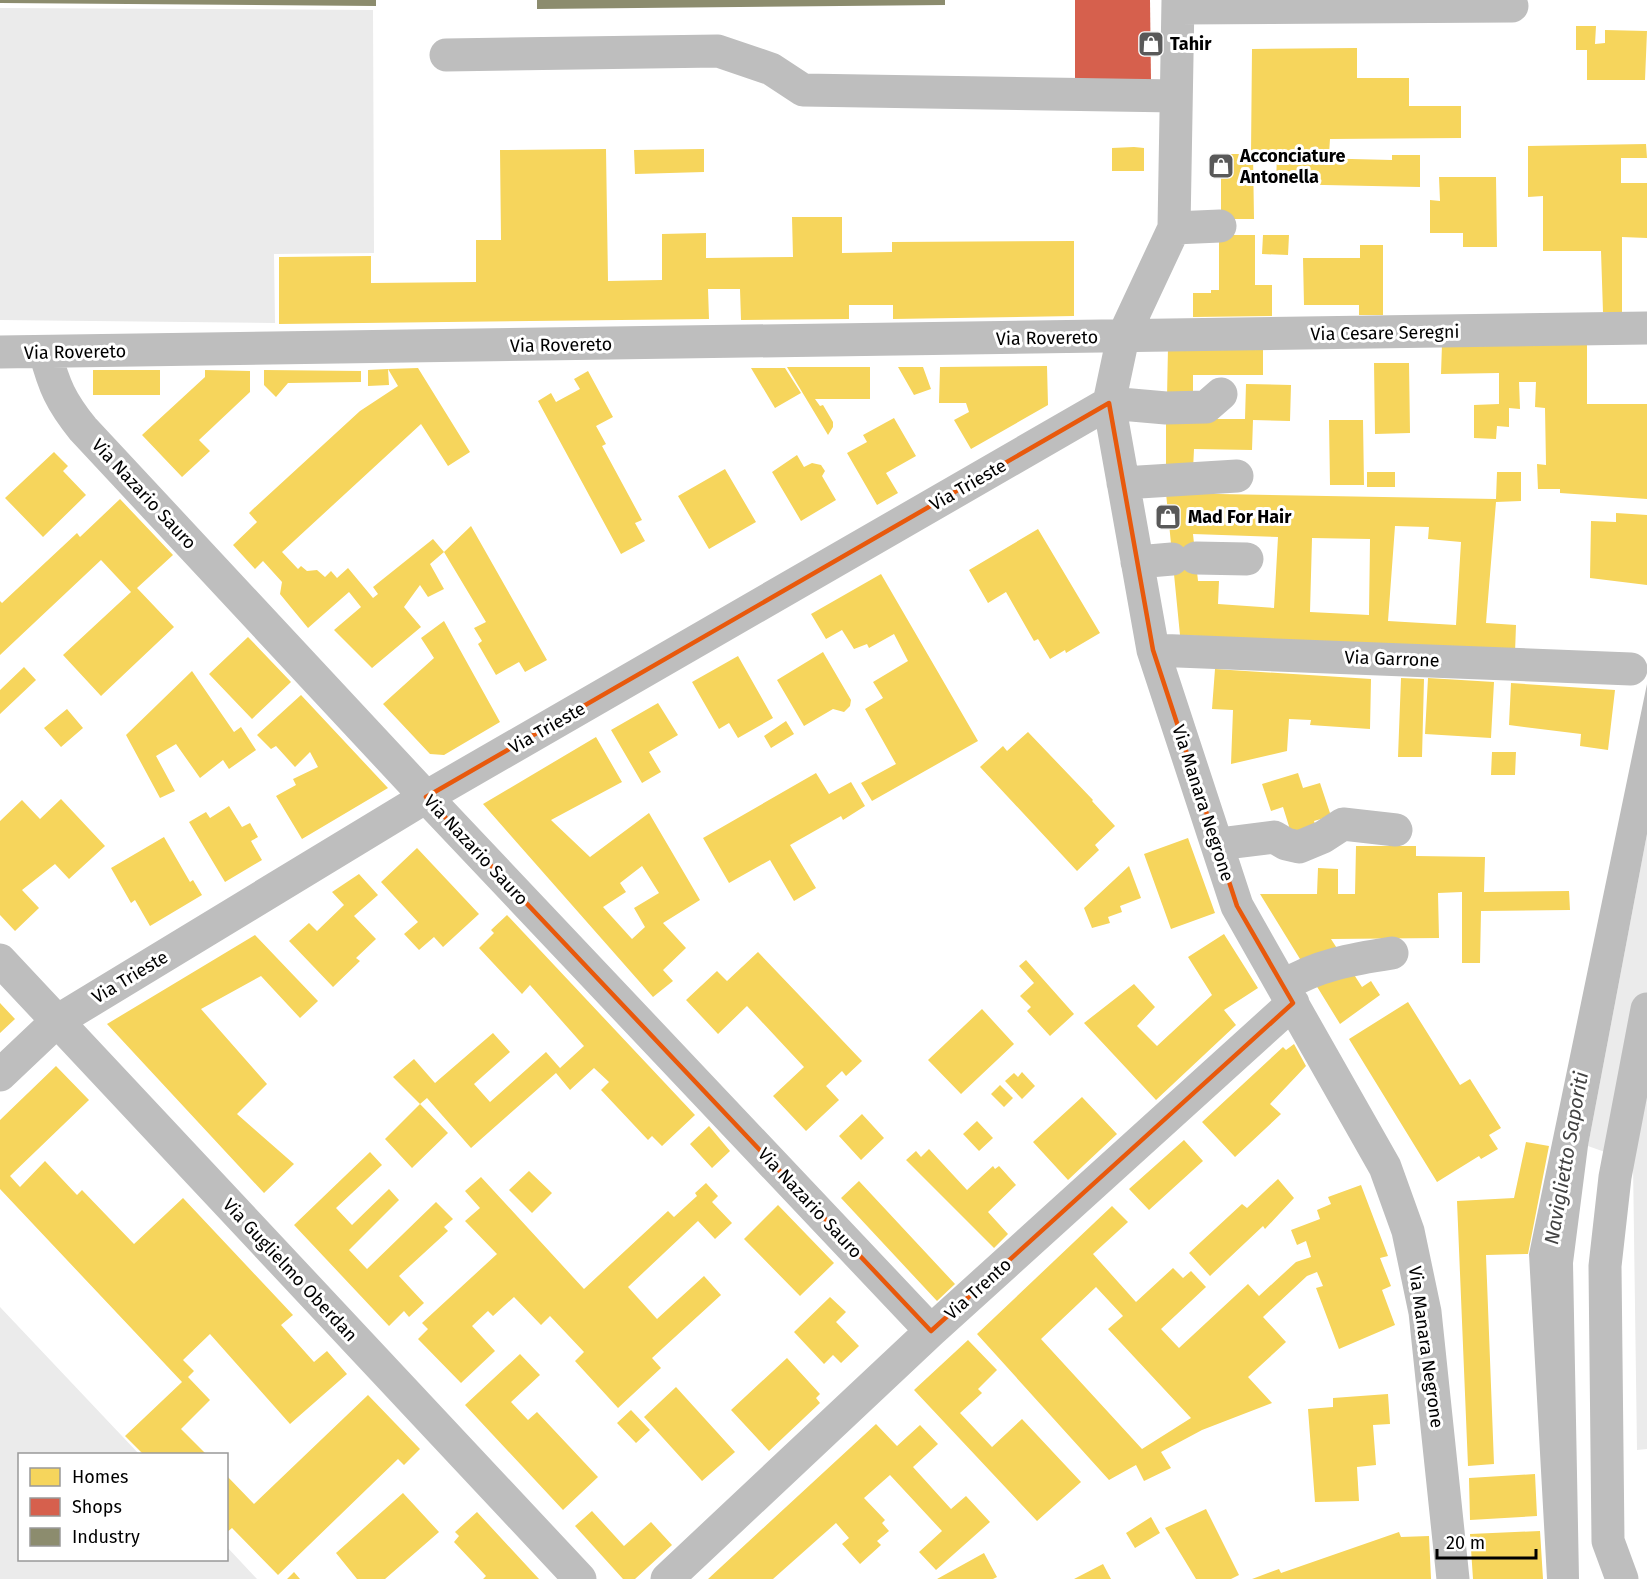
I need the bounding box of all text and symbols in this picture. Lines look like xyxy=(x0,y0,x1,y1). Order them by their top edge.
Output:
shop icon: Tahir xyxy=(1136,29,1166,59)
place label: Tahir xyxy=(1170,33,1212,55)
place label: Acconciature Antonella xyxy=(1239,145,1346,188)
shop icon: Acconciature Antonella xyxy=(1206,151,1236,181)
street label: Via Cesare Seregni xyxy=(1310,321,1460,345)
street label: Via Rovereto xyxy=(996,326,1098,350)
street label: Via Rovereto xyxy=(510,333,612,357)
street label: Via Rovereto xyxy=(24,340,126,364)
street label: Via Nazario Sauro xyxy=(87,434,201,554)
street label: Via Trieste xyxy=(926,454,1010,516)
shop icon: Mad For Hair xyxy=(1153,502,1183,532)
place label: Mad For Hair xyxy=(1188,506,1292,528)
street label: Via Garrone xyxy=(1344,646,1440,672)
street label: Via Trieste xyxy=(505,697,589,759)
street label: Via Manara Negrone xyxy=(1167,722,1239,884)
street label: Via Nazario Sauro xyxy=(419,790,533,910)
street label: Via Trieste xyxy=(88,946,172,1008)
water label: Naviglietto Saporiti xyxy=(1539,1069,1593,1246)
street label: Via Nazario Sauro xyxy=(753,1143,867,1263)
street label: Via Guglielmo Oberdan xyxy=(218,1194,362,1346)
street label: Via Trento xyxy=(940,1253,1016,1325)
street label: Via Manara Negrone xyxy=(1404,1265,1448,1429)
legend xyxy=(18,1453,228,1561)
text: Homes xyxy=(72,1466,128,1488)
text: Shops xyxy=(72,1496,122,1518)
scale bar xyxy=(1437,1522,1536,1560)
text: Industry xyxy=(72,1526,140,1548)
text: 20 m xyxy=(1446,1532,1485,1554)

